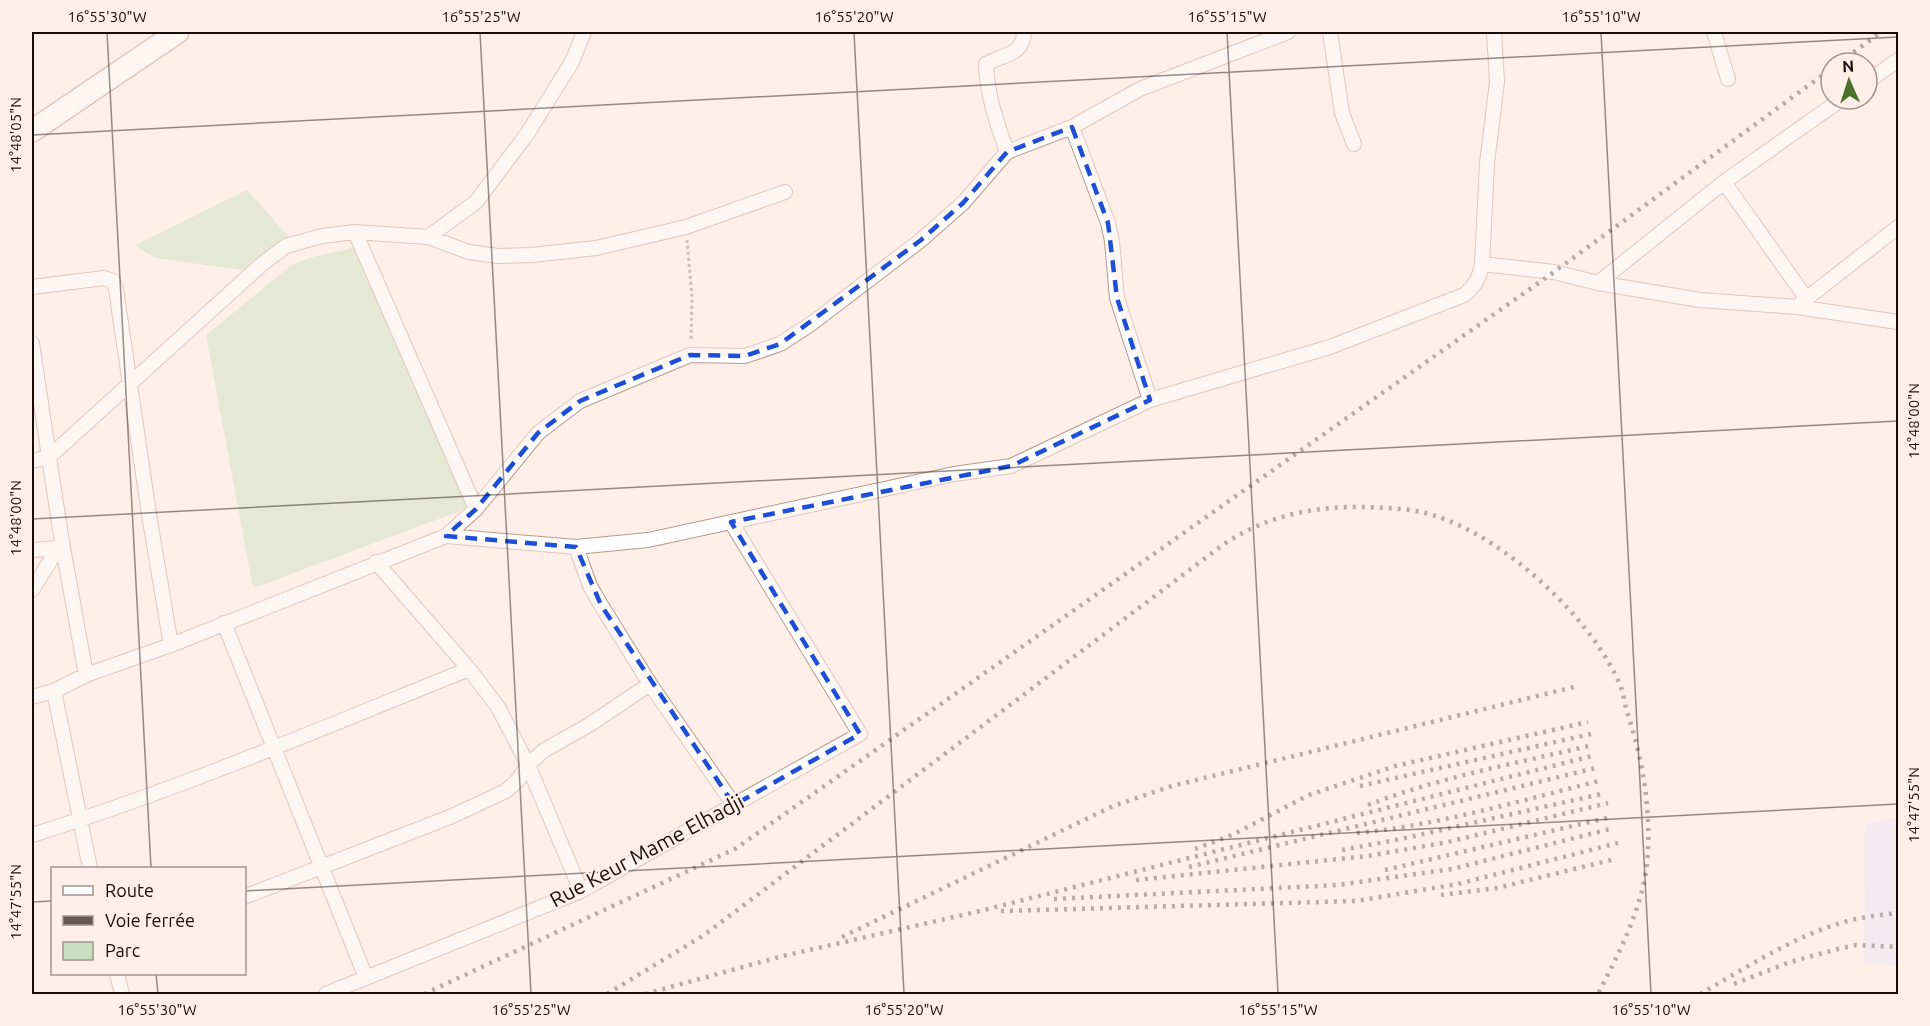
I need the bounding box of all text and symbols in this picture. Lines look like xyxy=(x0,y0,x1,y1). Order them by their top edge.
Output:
text: 16°55'30"W xyxy=(67,8,147,25)
text: 16°55'25"W xyxy=(441,8,521,25)
text: 16°55'20"W xyxy=(814,8,894,25)
text: 16°55'15"W xyxy=(1187,8,1267,25)
text: 16°55'10"W xyxy=(1561,8,1641,25)
north arrow xyxy=(1819,51,1879,111)
text: N xyxy=(1842,57,1855,75)
text: 14°48'05"N xyxy=(7,97,24,173)
text: 14°48'00"N xyxy=(1905,383,1922,459)
text: 14°48'00"N xyxy=(7,480,24,556)
text: 14°47'55"N xyxy=(1905,767,1922,843)
street label: Rue Keur Mame Elhadji xyxy=(545,789,748,912)
text: 14°47'55"N xyxy=(7,864,24,940)
legend xyxy=(51,867,246,975)
text: Route xyxy=(105,880,154,900)
text: Voie ferrée xyxy=(105,910,195,930)
text: Parc xyxy=(105,940,140,960)
text: 16°55'30"W xyxy=(117,1001,197,1018)
text: 16°55'25"W xyxy=(491,1001,571,1018)
text: 16°55'20"W xyxy=(864,1001,944,1018)
text: 16°55'15"W xyxy=(1238,1001,1318,1018)
text: 16°55'10"W xyxy=(1611,1001,1691,1018)

